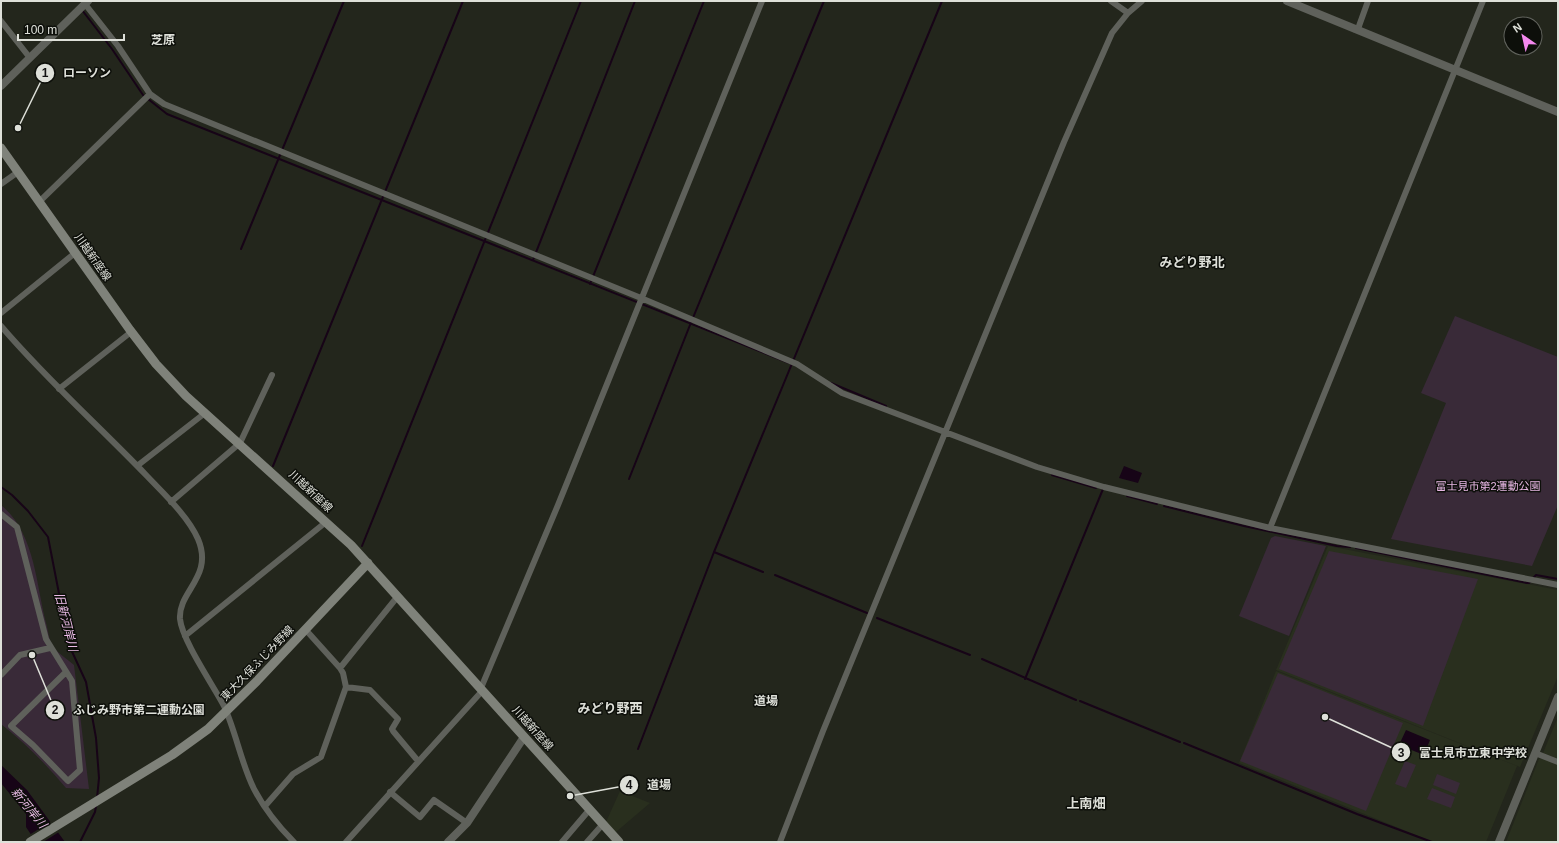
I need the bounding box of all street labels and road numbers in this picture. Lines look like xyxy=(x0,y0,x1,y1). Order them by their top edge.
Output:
street label: 川越新座線 xyxy=(72,231,114,283)
street label: 川越新座線 xyxy=(287,468,335,514)
street label: 東大久保ふじみ野線 xyxy=(218,623,296,703)
street label: 川越新座線 xyxy=(510,704,556,752)

